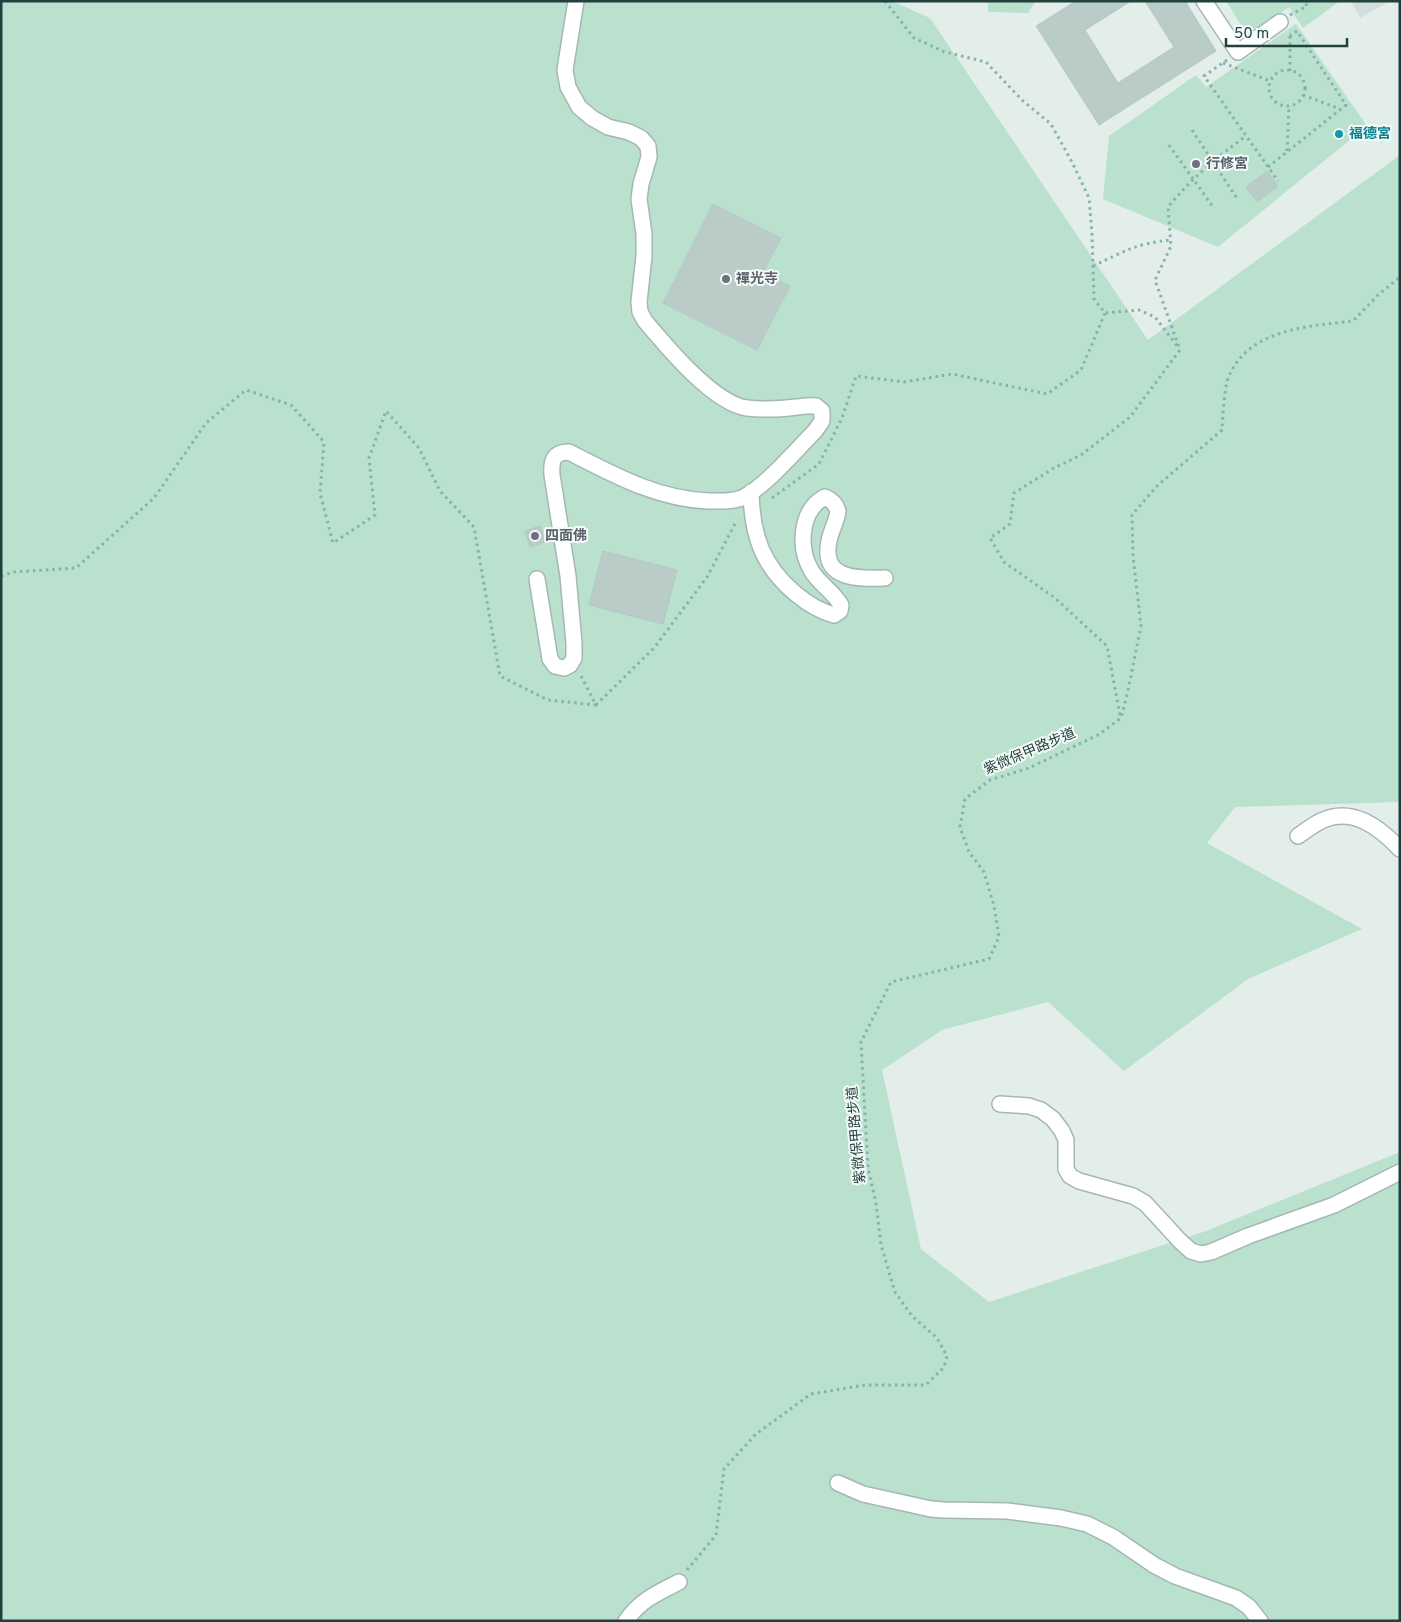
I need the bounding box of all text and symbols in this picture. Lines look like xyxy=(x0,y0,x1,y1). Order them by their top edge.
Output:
scale bar xyxy=(1226,15,1347,47)
text: 50 m xyxy=(1234,25,1269,44)
place label: 福德宮 xyxy=(1349,125,1391,143)
marker: 福德宮 xyxy=(1333,128,1345,140)
place label: 行修宮 xyxy=(1206,155,1248,173)
marker: 行修宮 xyxy=(1190,158,1202,170)
place label: 禪光寺 xyxy=(736,271,778,288)
marker: 禪光寺 xyxy=(720,273,732,285)
place label: 四面佛 xyxy=(545,527,587,545)
marker: 四面佛 xyxy=(529,530,541,542)
street label: 紫微保甲路步道 xyxy=(982,725,1078,779)
street label: 紫微保甲路步道 xyxy=(844,1085,870,1185)

